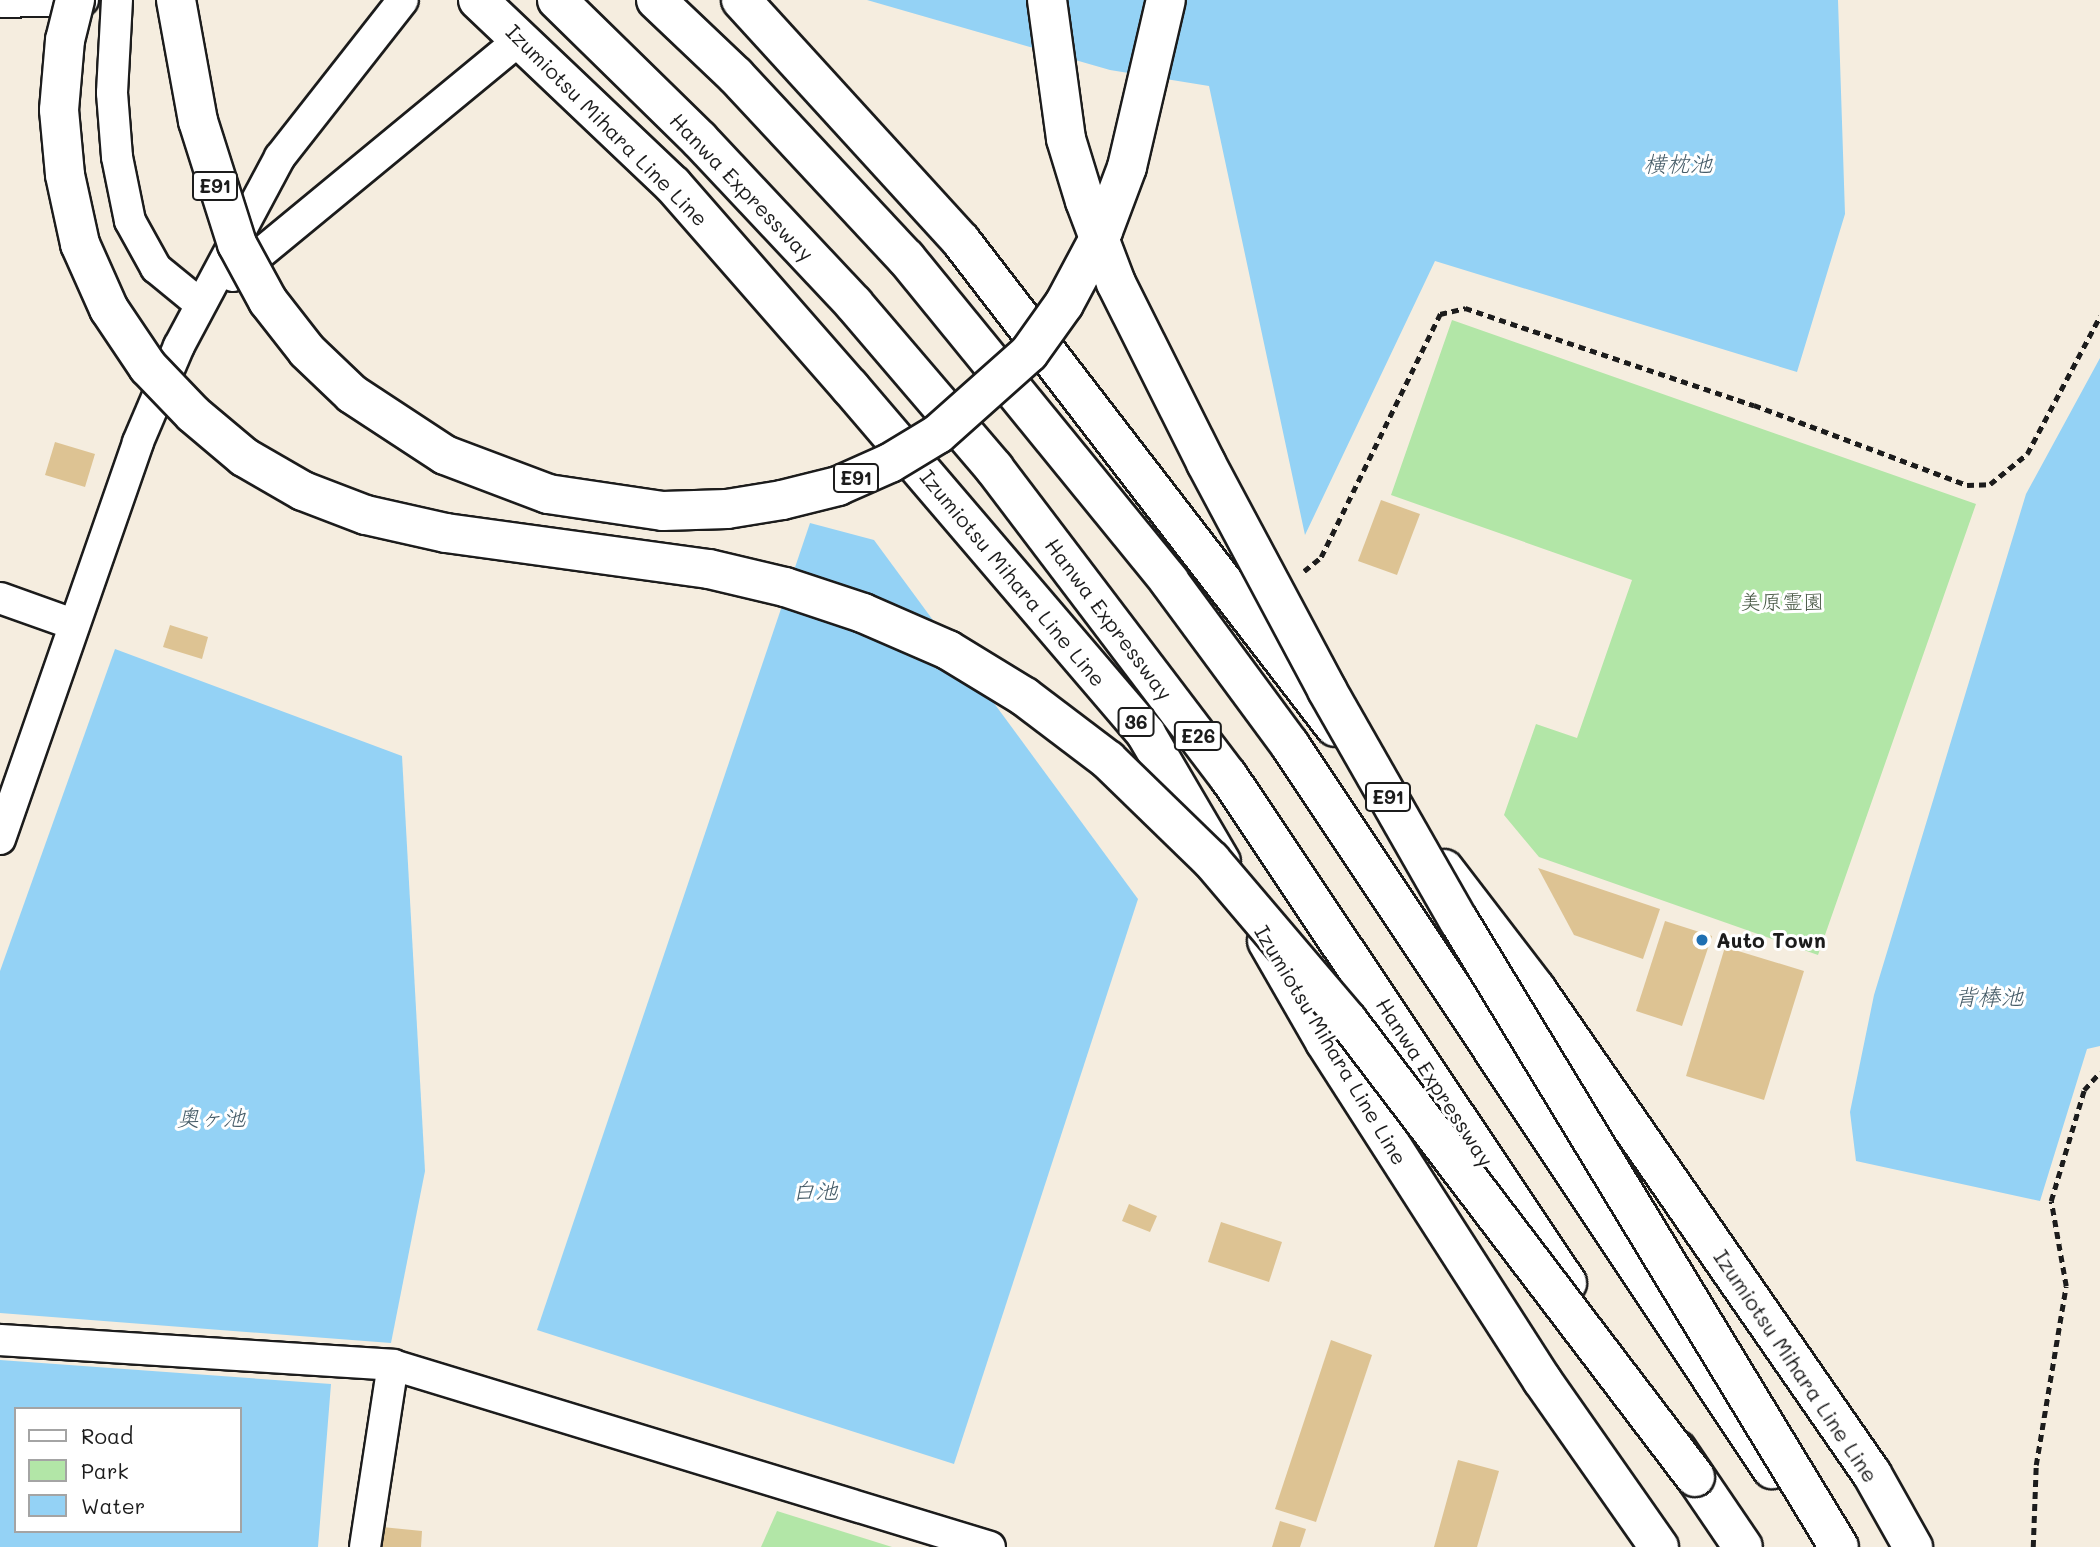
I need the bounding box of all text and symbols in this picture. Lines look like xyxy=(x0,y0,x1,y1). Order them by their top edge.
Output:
street label: Izumiotsu Mihara Line Line xyxy=(501,19,713,231)
street label: Hanwa Expressway xyxy=(665,108,819,266)
water label: 横枕池 xyxy=(1644,149,1712,177)
road number: E91 xyxy=(190,170,240,202)
road number: E91 xyxy=(832,463,880,494)
street label: Izumiotsu Mihara Line Line xyxy=(915,465,1111,691)
street label: Hanwa Expressway xyxy=(1040,533,1178,705)
park label: 美原霊園 xyxy=(1740,588,1824,614)
road number: 36 xyxy=(1117,706,1155,737)
road number: E26 xyxy=(1174,720,1222,751)
road number: E91 xyxy=(1364,782,1412,812)
street label: Izumiotsu Mihara Line Line xyxy=(1249,921,1413,1169)
place label: Auto Town xyxy=(1716,927,1826,953)
marker: Auto Town xyxy=(1694,932,1710,948)
water label: 背棒池 xyxy=(1955,982,2023,1010)
street label: Hanwa Expressway xyxy=(1371,993,1499,1171)
water label: 奥ヶ池 xyxy=(177,1103,245,1131)
water label: 白池 xyxy=(792,1176,838,1204)
street label: Izumiotsu Mihara Line Line xyxy=(1709,1245,1883,1487)
legend xyxy=(14,1407,242,1533)
text: Road xyxy=(81,1422,133,1449)
text: Park xyxy=(81,1457,129,1484)
text: Water xyxy=(81,1492,145,1519)

